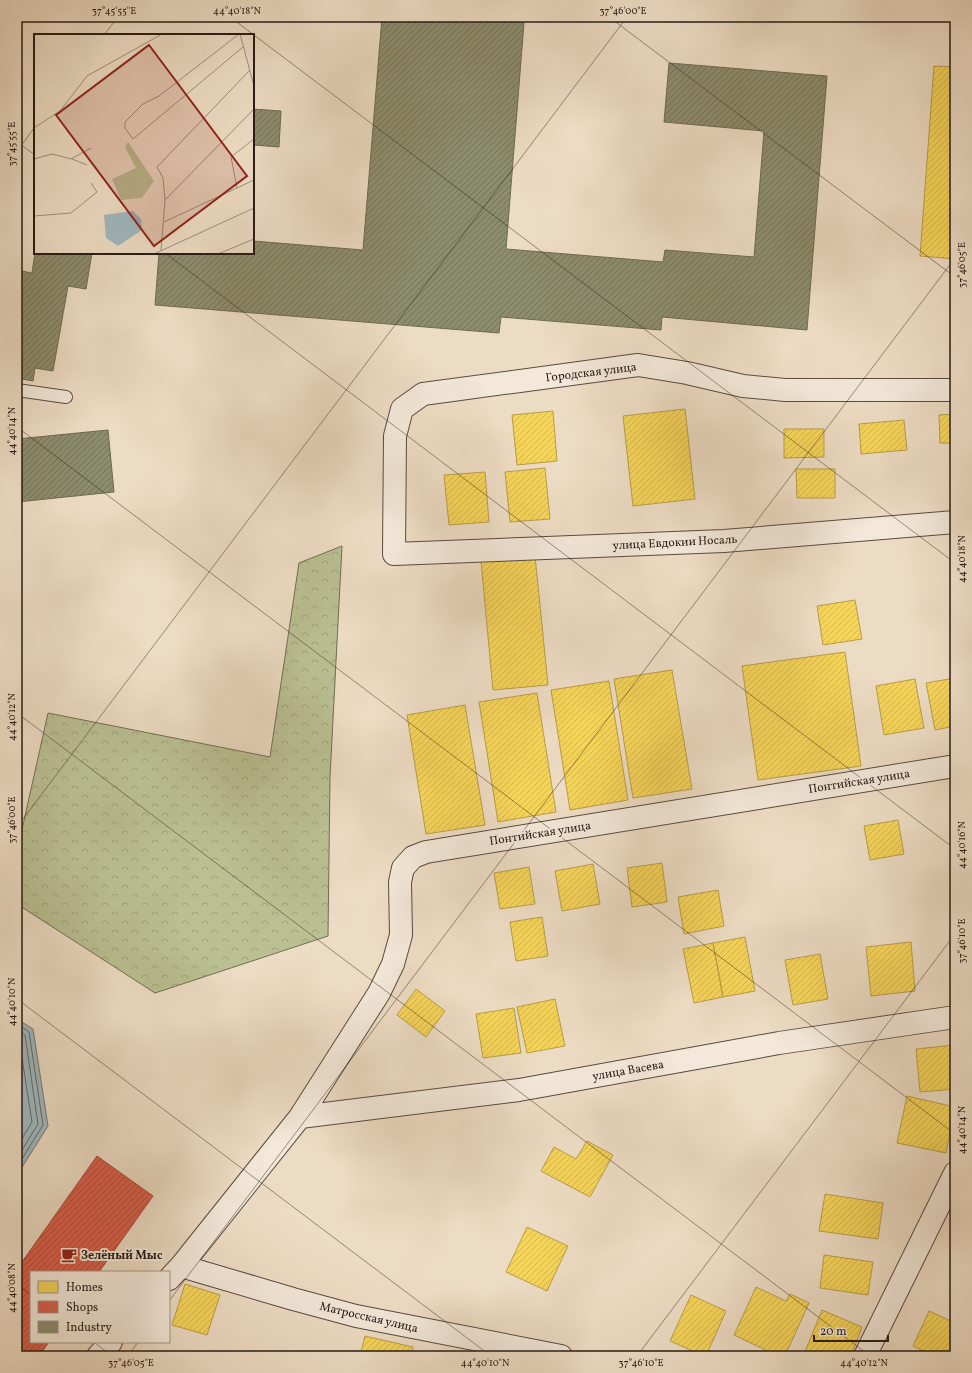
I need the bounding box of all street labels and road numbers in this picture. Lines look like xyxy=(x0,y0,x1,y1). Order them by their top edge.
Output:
street label: Городская улица xyxy=(545,359,638,387)
street label: улица Евдокии Носаль xyxy=(612,532,738,554)
street label: Понтийская улица xyxy=(807,766,911,798)
street label: Понтийская улица xyxy=(488,818,592,850)
street label: улица Васева xyxy=(591,1057,665,1085)
street label: Матросская улица xyxy=(318,1299,420,1337)

